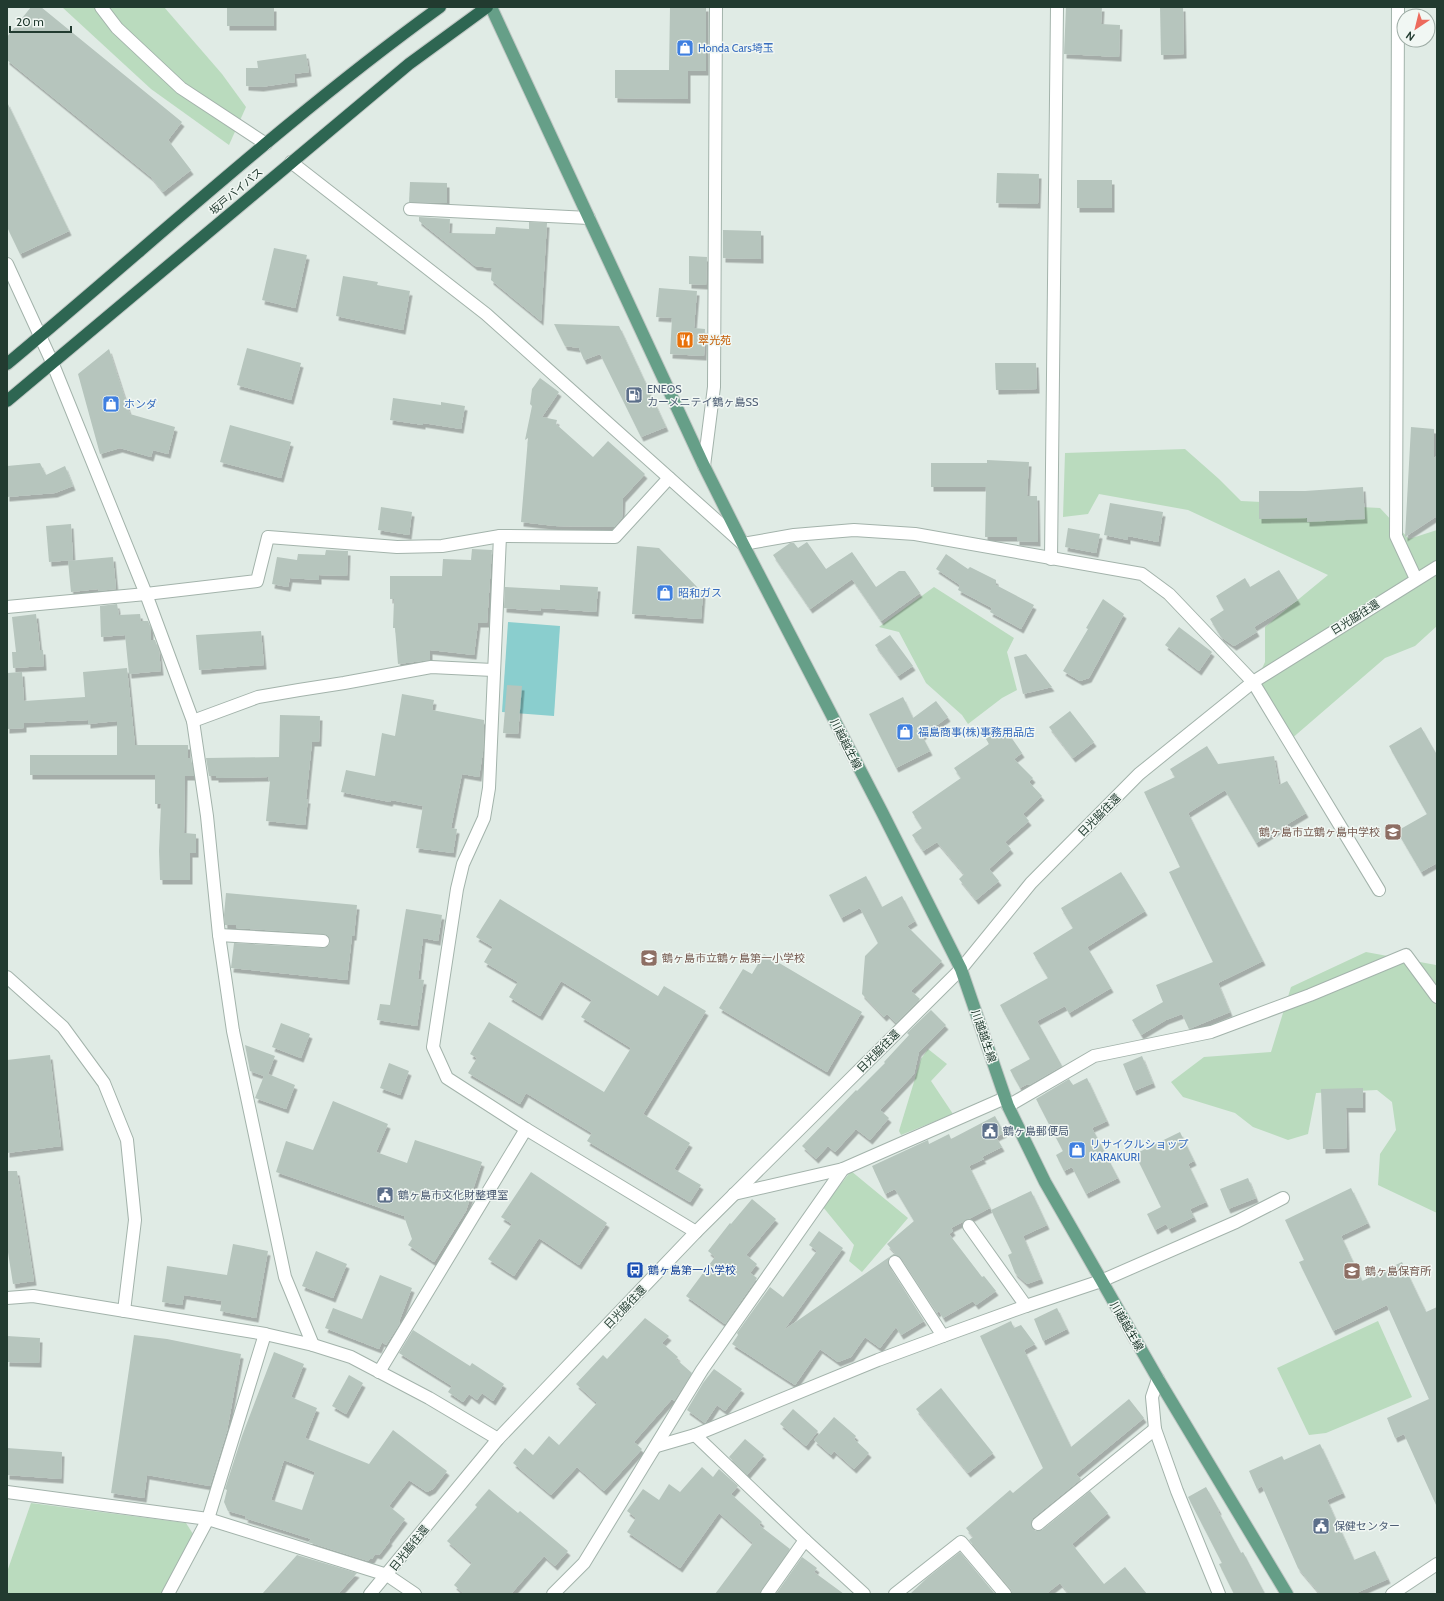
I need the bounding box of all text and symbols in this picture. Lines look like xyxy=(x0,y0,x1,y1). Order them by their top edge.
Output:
scale bar xyxy=(10,8,71,34)
north arrow xyxy=(1396,8,1436,48)
text: 20 m xyxy=(16,14,44,29)
text: N xyxy=(1403,28,1417,44)
shop icon: Honda Cars埼玉 xyxy=(675,38,695,58)
place label: Honda Cars埼玉 xyxy=(698,41,774,55)
street label: 坂戸バイパス xyxy=(206,164,266,218)
restaurant icon: 翠光苑 xyxy=(675,330,695,350)
place label: 翠光苑 xyxy=(698,333,731,347)
place label: ENEOS カーメニテイ鶴ヶ島SS xyxy=(647,382,759,409)
fuel station icon: ENEOS カーメニテイ鶴ヶ島SS xyxy=(624,385,644,405)
shop icon: ホンダ xyxy=(101,394,121,414)
place label: ホンダ xyxy=(124,397,157,411)
shop icon: 昭和ガス xyxy=(655,583,675,603)
place label: 昭和ガス xyxy=(678,586,722,600)
street label: 日光脇往還 xyxy=(1328,596,1382,638)
street label: 川越越生線 xyxy=(827,716,865,772)
shop icon: 福島商事(株)事務用品店 xyxy=(895,722,915,742)
place label: 福島商事(株)事務用品店 xyxy=(918,725,1035,739)
street label: 日光脇往還 xyxy=(1075,791,1123,839)
school or university icon: 鶴ヶ島市立鶴ヶ島中学校 xyxy=(1383,822,1403,842)
place label: 鶴ヶ島市立鶴ヶ島中学校 xyxy=(1259,825,1380,839)
school or university icon: 鶴ヶ島市立鶴ヶ島第一小学校 xyxy=(639,948,659,968)
place label: 鶴ヶ島市立鶴ヶ島第一小学校 xyxy=(662,951,805,965)
street label: 川越越生線 xyxy=(968,1008,1000,1064)
street label: 日光脇往還 xyxy=(854,1027,902,1075)
public building icon: 鶴ヶ島郵便局 xyxy=(980,1121,1000,1141)
place label: 鶴ヶ島郵便局 xyxy=(1003,1124,1069,1138)
place label: リサイクルショップ KARAKURI xyxy=(1090,1137,1188,1164)
shop icon: リサイクルショップ KARAKURI xyxy=(1067,1140,1087,1160)
public building icon: 鶴ヶ島市文化財整理室 xyxy=(375,1185,395,1205)
place label: 鶴ヶ島市文化財整理室 xyxy=(398,1188,508,1202)
bus stop icon: 鶴ヶ島第一小学校 xyxy=(625,1260,645,1280)
school or university icon: 鶴ヶ島保育所 xyxy=(1342,1261,1362,1281)
place label: 鶴ヶ島第一小学校 xyxy=(648,1263,736,1277)
place label: 鶴ヶ島保育所 xyxy=(1365,1264,1432,1278)
street label: 日光脇往還 xyxy=(601,1282,649,1332)
street label: 川越越生線 xyxy=(1107,1299,1147,1353)
public building icon: 保健センター xyxy=(1311,1516,1331,1536)
place label: 保健センター xyxy=(1334,1519,1400,1533)
street label: 日光脇往還 xyxy=(386,1522,432,1574)

